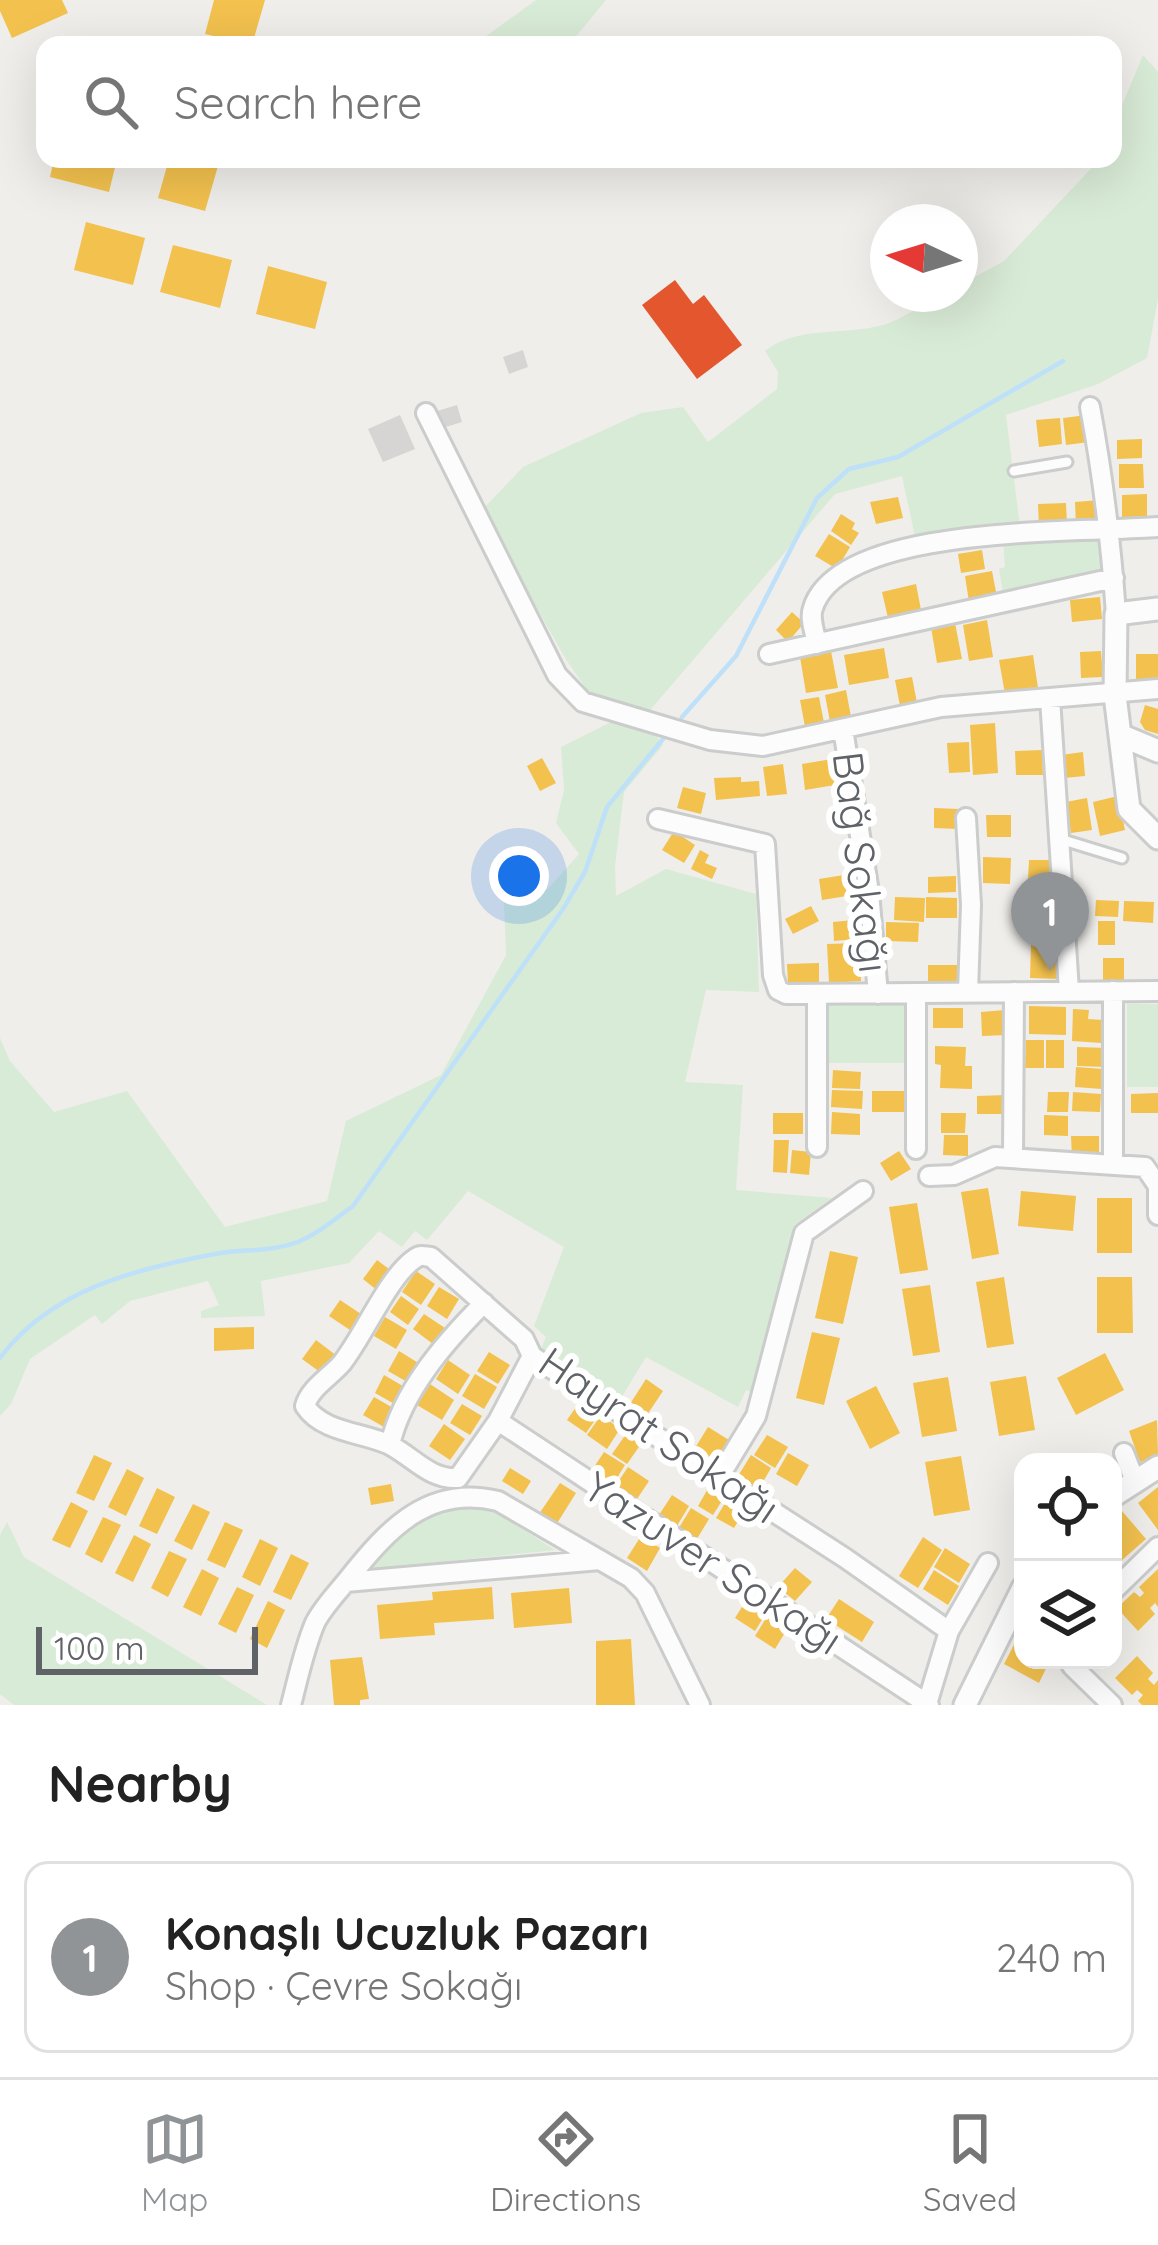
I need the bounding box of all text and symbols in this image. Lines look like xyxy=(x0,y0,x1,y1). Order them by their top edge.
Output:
search box xyxy=(36,36,1122,168)
icon: search xyxy=(78,69,144,135)
text: Search here xyxy=(174,74,422,130)
north arrow xyxy=(870,204,978,312)
street label: Bağ Sokağı xyxy=(822,748,901,976)
your location xyxy=(489,846,549,906)
pin: 1 xyxy=(1011,872,1089,971)
street label: Hayrat Sokağı xyxy=(529,1335,789,1534)
map controls xyxy=(1014,1453,1122,1669)
button: locate xyxy=(1014,1453,1122,1561)
street label: Yazuver Sokağı xyxy=(574,1460,852,1666)
button: layers xyxy=(1014,1561,1122,1669)
scale bar xyxy=(36,1621,258,1674)
text: 100 m xyxy=(54,1627,145,1668)
text: Nearby xyxy=(48,1751,232,1815)
text: Konaşlı Ucuzluk Pazarı xyxy=(165,1905,649,1961)
text: 1 xyxy=(82,1933,98,1982)
text: 240 m xyxy=(996,1933,1107,1982)
text: Shop · Çevre Sokağı xyxy=(165,1961,522,2010)
tab: Map xyxy=(141,2106,208,2219)
tab: Directions xyxy=(490,2106,641,2219)
tab: Saved xyxy=(923,2106,1017,2219)

